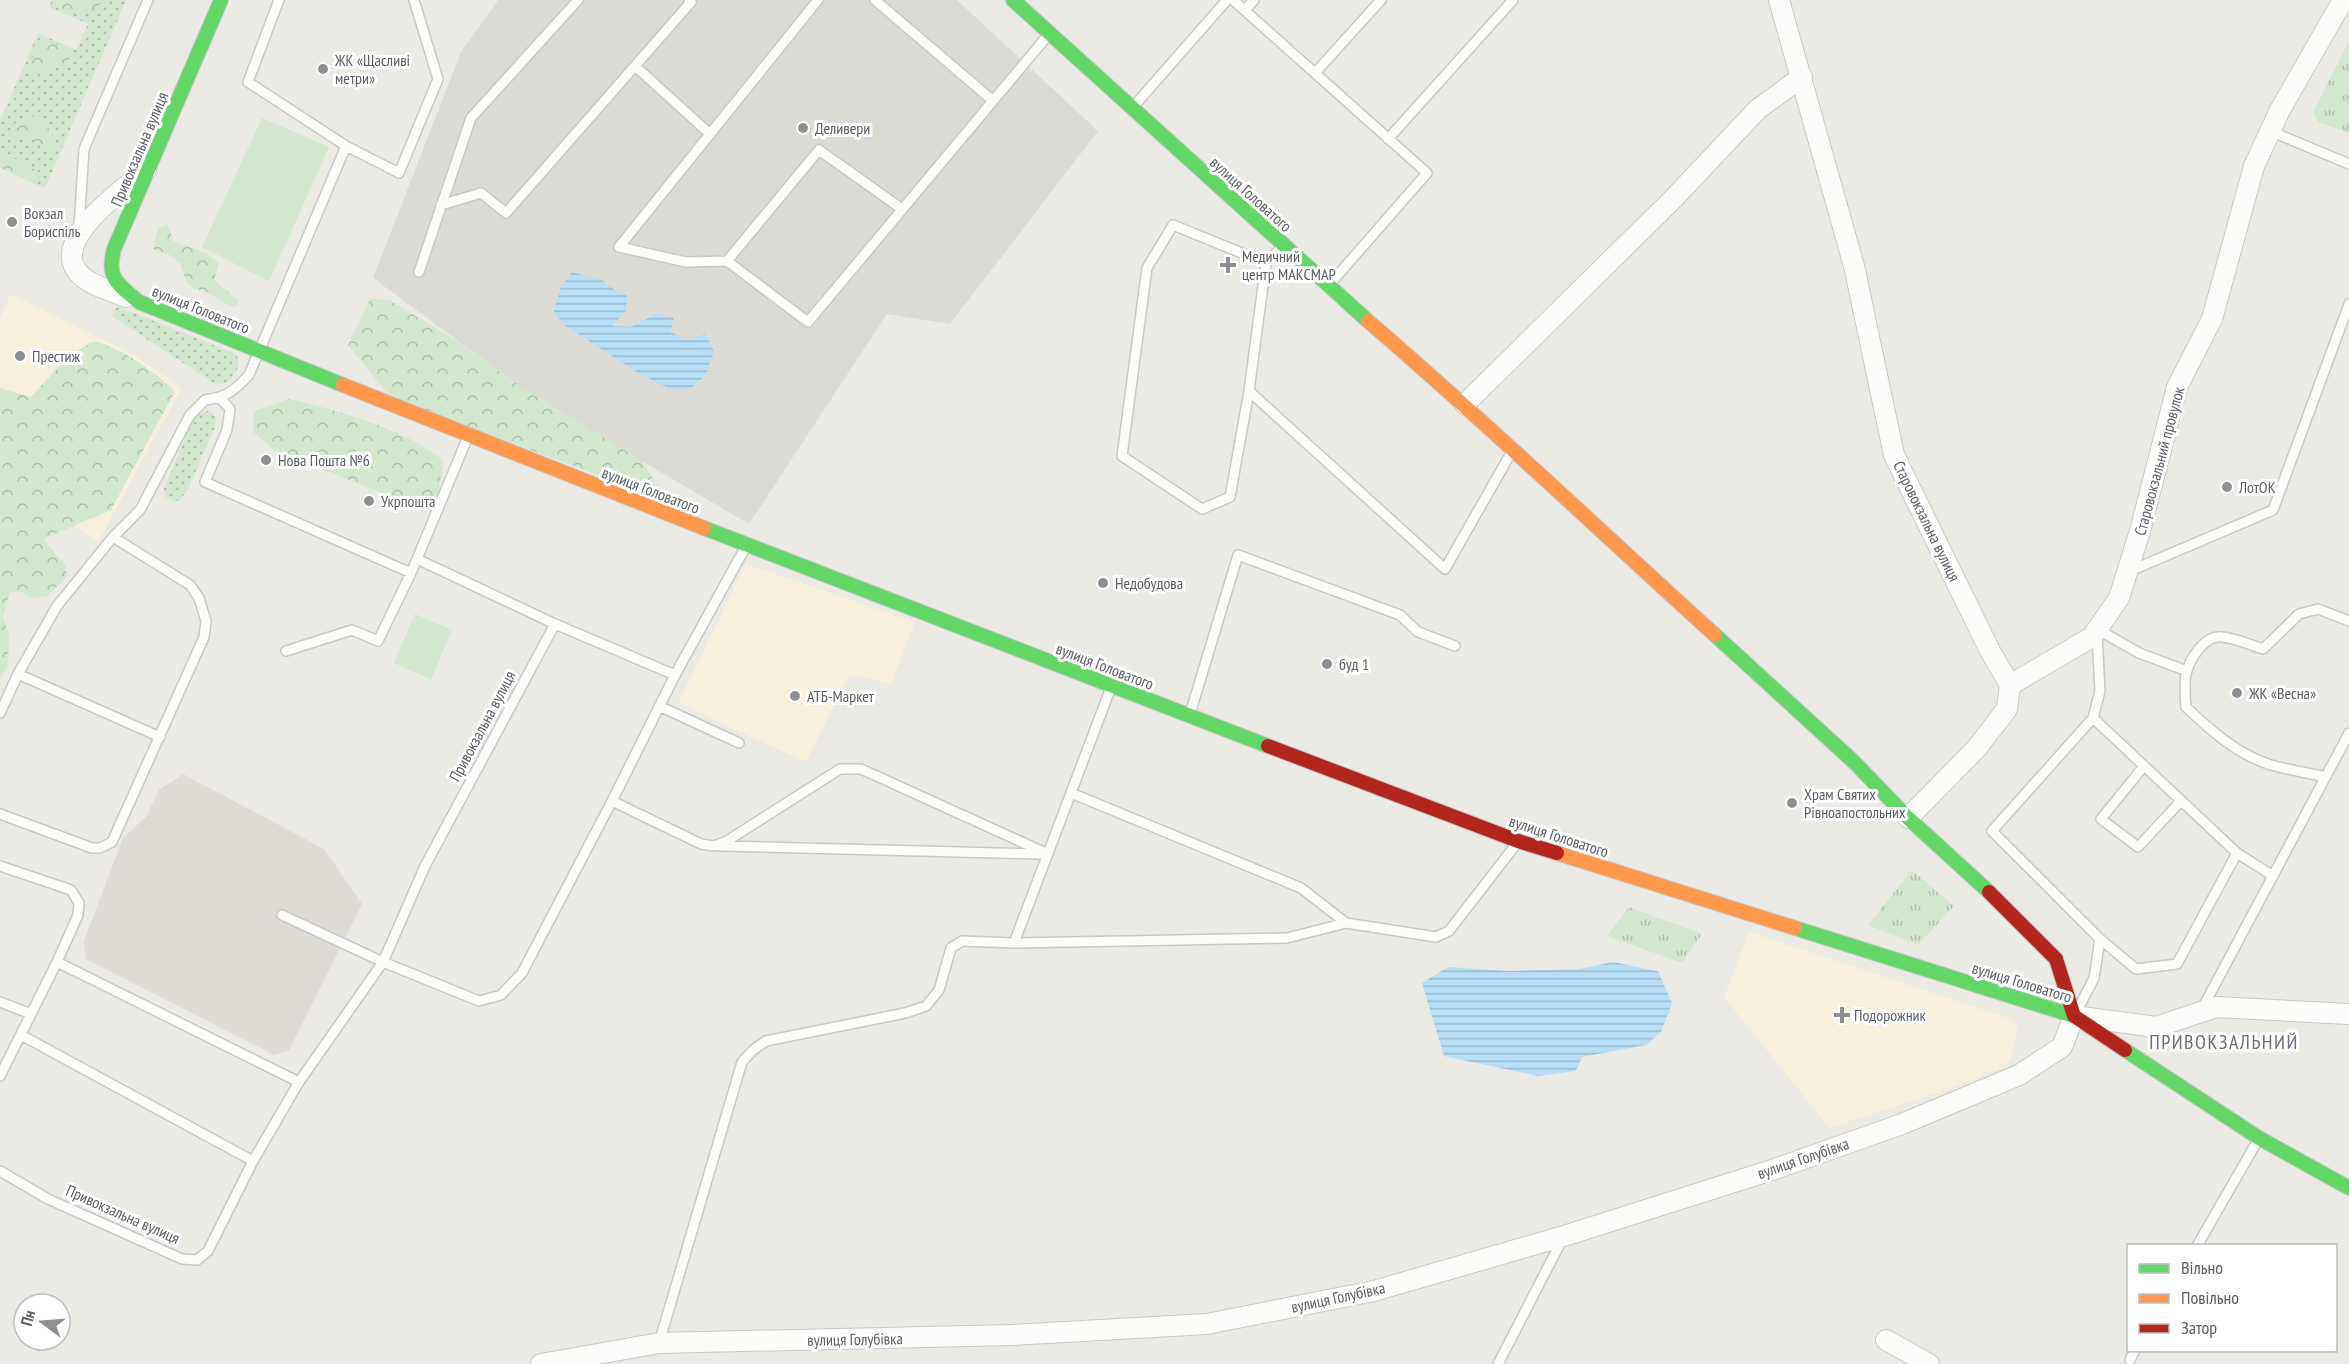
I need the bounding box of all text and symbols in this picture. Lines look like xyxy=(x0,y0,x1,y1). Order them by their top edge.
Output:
place label: ЖК «Щасливі метри» xyxy=(334,50,410,88)
marker: ЖК «Щасливі метри» xyxy=(316,62,330,76)
street label: Привокзальна вулиця xyxy=(106,89,172,209)
place label: Деливери xyxy=(815,118,870,138)
marker: Деливери xyxy=(796,121,810,135)
street label: вулиця Головатого xyxy=(1206,152,1296,236)
place label: Вокзал Бориспіль xyxy=(24,203,81,241)
marker: Вокзал Бориспіль xyxy=(5,215,19,229)
place label: Медичний центр МАКСМАР xyxy=(1242,246,1336,284)
marker: Медичний центр МАКСМАР xyxy=(1219,256,1237,274)
street label: вулиця Головатого xyxy=(149,280,253,338)
place label: Престиж xyxy=(32,346,81,366)
marker: Престиж xyxy=(13,349,27,363)
street label: Старовокзальний провулок xyxy=(2130,384,2189,537)
place label: Нова Пошта №6 xyxy=(278,450,370,470)
marker: Нова Пошта №6 xyxy=(259,453,273,467)
street label: Старовокзальна вулиця xyxy=(1889,457,1965,585)
street label: вулиця Головатого xyxy=(599,462,703,518)
place label: ЛотОК xyxy=(2238,477,2276,497)
marker: ЛотОК xyxy=(2220,480,2234,494)
place label: Укрпошта xyxy=(381,491,435,511)
marker: Укрпошта xyxy=(362,494,376,508)
place label: Недобудова xyxy=(1115,573,1183,593)
marker: Недобудова xyxy=(1096,576,1110,590)
street label: вулиця Головатого xyxy=(1053,638,1157,694)
place label: буд 1 xyxy=(1339,654,1369,674)
marker: буд 1 xyxy=(1320,657,1334,671)
street label: Привокзальна вулиця xyxy=(444,667,520,785)
place label: ЖК «Весна» xyxy=(2248,683,2316,703)
place label: АТБ-Маркет xyxy=(807,686,875,706)
marker: ЖК «Весна» xyxy=(2230,686,2244,700)
marker: АТБ-Маркет xyxy=(788,689,802,703)
place label: Храм Святих Рівноапостольних xyxy=(1804,784,1906,822)
marker: Храм Святих Рівноапостольних xyxy=(1785,796,1799,810)
street label: вулиця Головатого xyxy=(1507,811,1611,861)
street label: вулиця Головатого xyxy=(1970,957,2074,1007)
place label: Подорожник xyxy=(1854,1005,1927,1025)
marker: Подорожник xyxy=(1835,1008,1849,1022)
district label: ПРИВОКЗАЛЬНИЙ xyxy=(2149,1029,2299,1055)
street label: вулиця Голубівка xyxy=(1755,1133,1851,1183)
street label: Привокзальна вулиця xyxy=(63,1180,183,1248)
legend xyxy=(2127,1244,2337,1352)
text: Вільно xyxy=(2181,1256,2223,1279)
street label: вулиця Голубівка xyxy=(1289,1277,1387,1317)
text: Повільно xyxy=(2181,1286,2239,1309)
north arrow xyxy=(12,1292,72,1352)
text: Пн xyxy=(16,1308,39,1328)
text: Затор xyxy=(2181,1316,2217,1339)
street label: вулиця Голубівка xyxy=(807,1328,903,1350)

